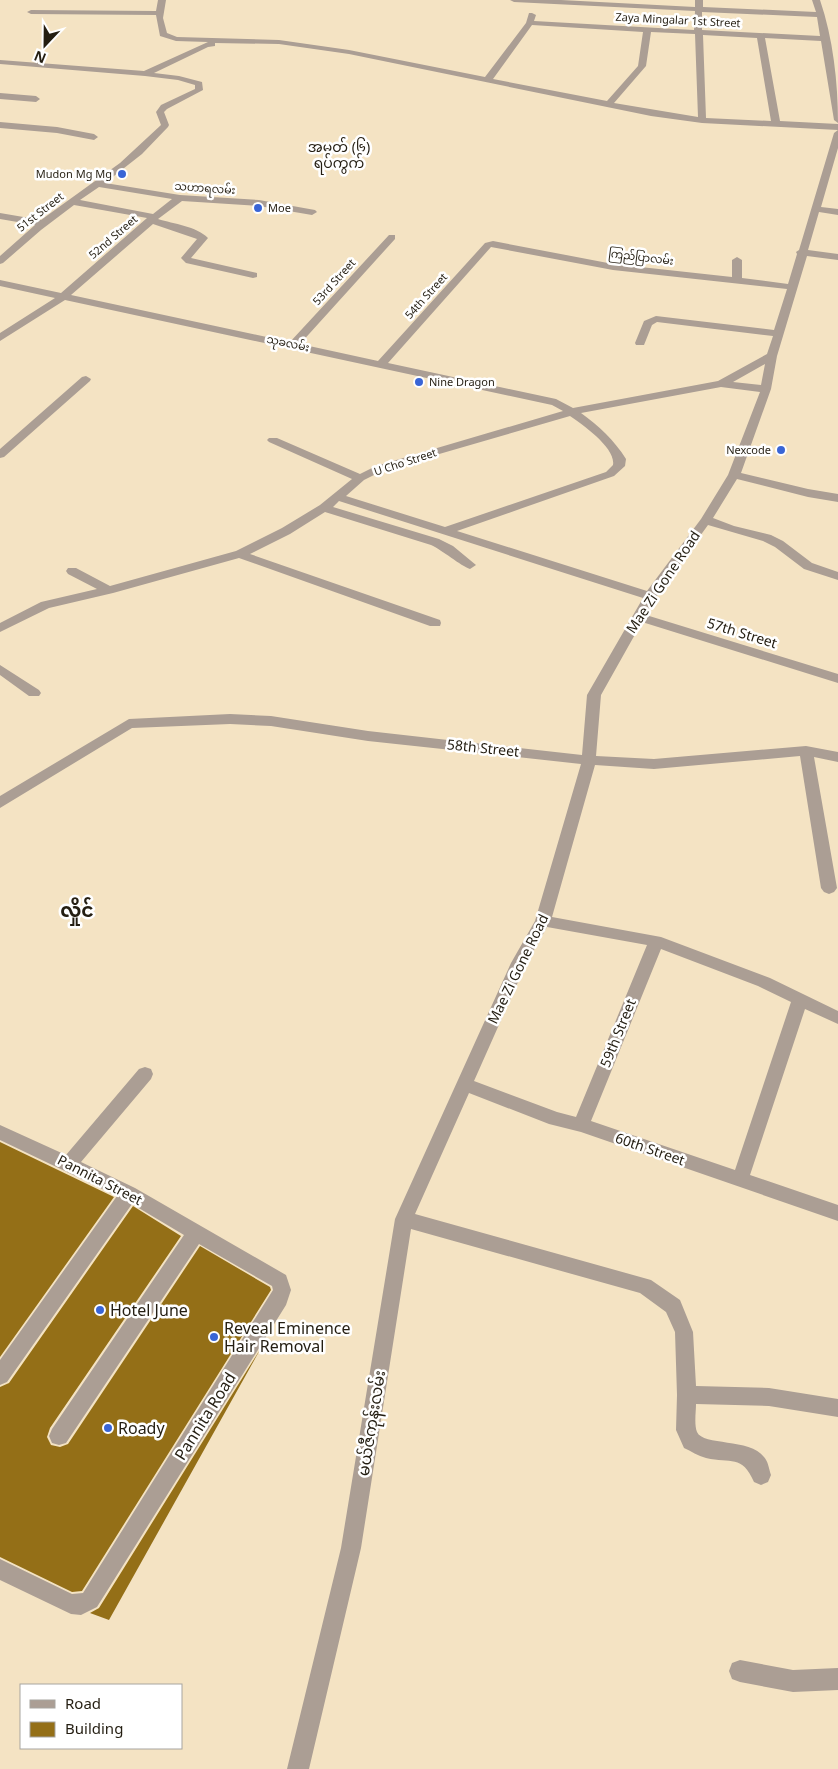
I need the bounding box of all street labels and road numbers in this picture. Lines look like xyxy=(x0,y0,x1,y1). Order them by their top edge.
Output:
street label: Zaya Mingalar 1st Street xyxy=(615,9,741,30)
street label: သဟာရလမ်း xyxy=(174,178,236,199)
street label: 51st Street xyxy=(13,189,66,235)
street label: 52nd Street xyxy=(85,211,140,262)
street label: ကြည်ပြာလမ်း xyxy=(607,245,675,270)
street label: 53rd Street xyxy=(309,255,358,308)
street label: 54th Street xyxy=(401,269,450,322)
street label: သုခလမ်း xyxy=(265,331,311,356)
street label: U Cho Street xyxy=(372,444,438,479)
street label: Mae Zi Gone Road xyxy=(621,527,704,637)
street label: 57th Street xyxy=(705,613,780,652)
street label: 58th Street xyxy=(446,734,520,761)
street label: Mae Zi Gone Road xyxy=(483,911,552,1027)
street label: 59th Street xyxy=(595,996,640,1070)
street label: 60th Street xyxy=(613,1128,688,1169)
street label: Pannita Street xyxy=(55,1150,146,1209)
street label: Pannita Road xyxy=(169,1368,241,1464)
street label: မယ်ဇီကုန်းလမ်း xyxy=(352,1369,394,1478)

